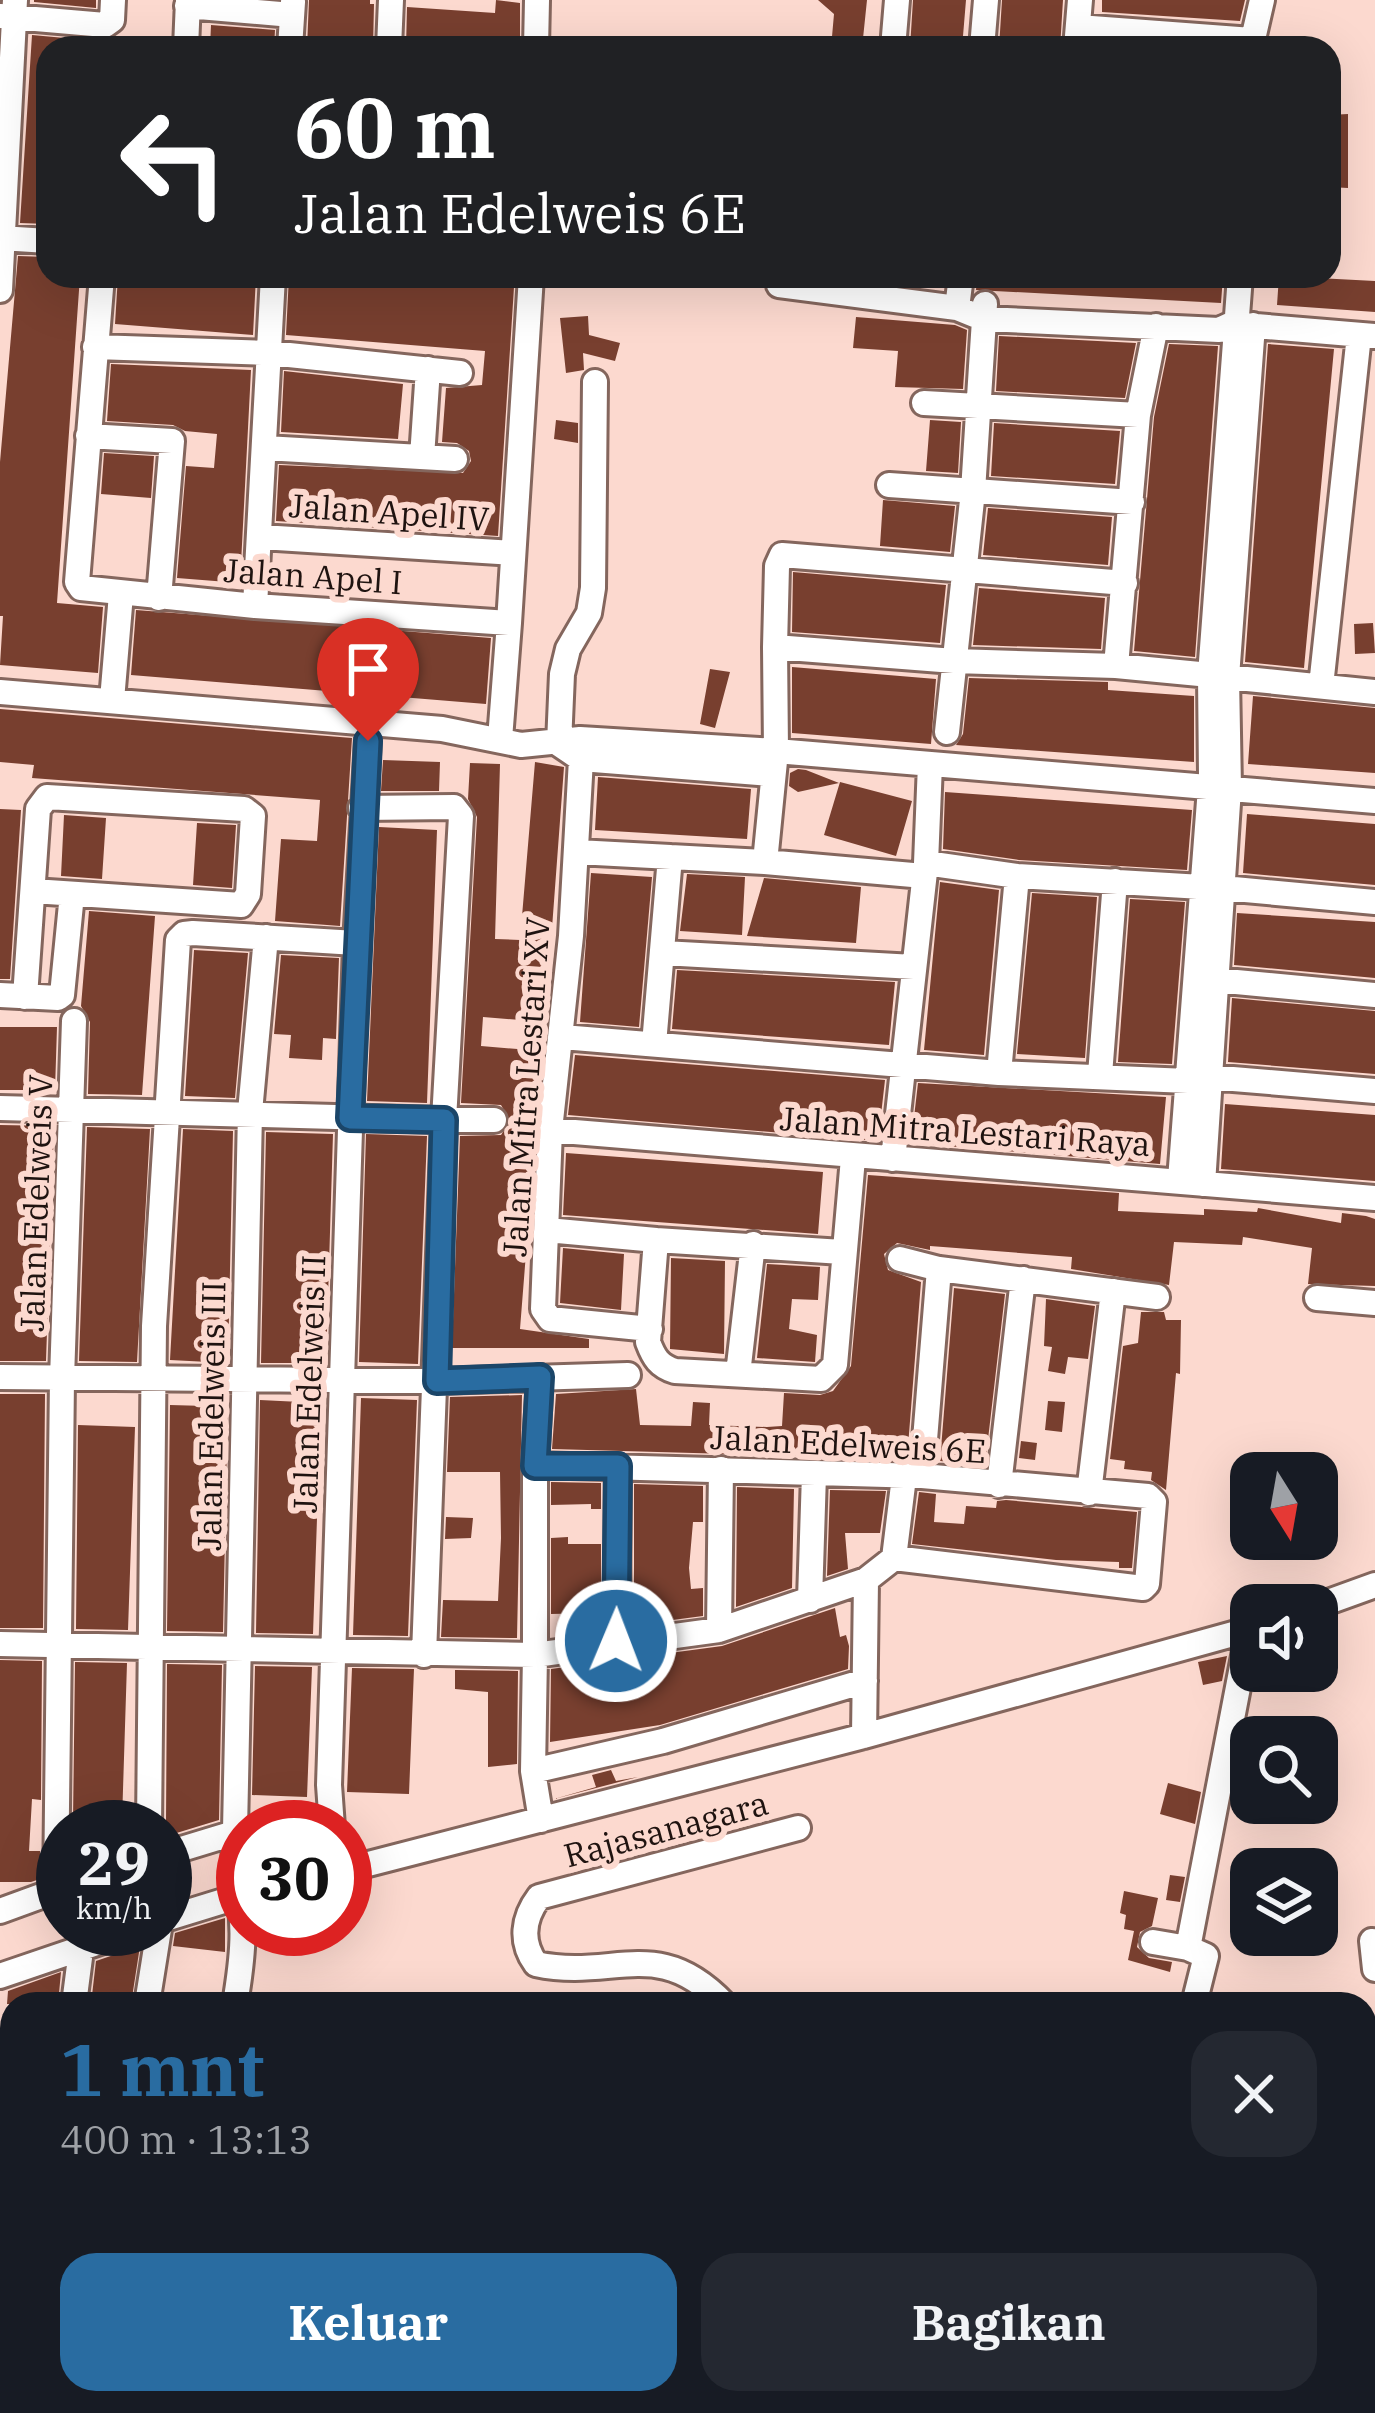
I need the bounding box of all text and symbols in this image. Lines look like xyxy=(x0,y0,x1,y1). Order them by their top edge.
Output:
text: 60 m xyxy=(294,72,496,181)
icon: left xyxy=(96,84,252,240)
text: Jalan Edelweis 6E xyxy=(294,178,746,248)
street label: Jalan Apel IV xyxy=(287,483,491,540)
street label: Jalan Apel I xyxy=(222,548,404,603)
pin xyxy=(317,618,419,741)
icon: arrive xyxy=(335,636,401,702)
street label: Jalan Mitra Lestari XV xyxy=(492,916,559,1258)
street label: Jalan Edelweis V xyxy=(10,1074,61,1332)
street label: Jalan Mitra Lestari Raya xyxy=(778,1096,1152,1165)
street label: Jalan Edelweis II xyxy=(283,1254,334,1514)
street label: Jalan Edelweis III xyxy=(187,1281,234,1551)
street label: Jalan Edelweis 6E xyxy=(709,1415,987,1472)
north arrow xyxy=(1230,1452,1338,1560)
map controls xyxy=(1230,1452,1338,1956)
position arrow xyxy=(553,1578,679,1704)
button: sound xyxy=(1230,1584,1338,1692)
button: search xyxy=(1230,1716,1338,1824)
street label: Rajasanagara xyxy=(559,1781,773,1876)
speed limit sign: 30 xyxy=(216,1800,372,1956)
text: 29 xyxy=(78,1823,150,1902)
button: layers xyxy=(1230,1848,1338,1956)
text: km/h xyxy=(76,1888,152,1927)
text: 1 mnt xyxy=(60,2022,264,2116)
button: close xyxy=(1191,2031,1317,2157)
text: 400 m · 13:13 xyxy=(60,2114,312,2165)
button: Keluar xyxy=(60,2253,677,2391)
button: Bagikan xyxy=(701,2253,1317,2391)

